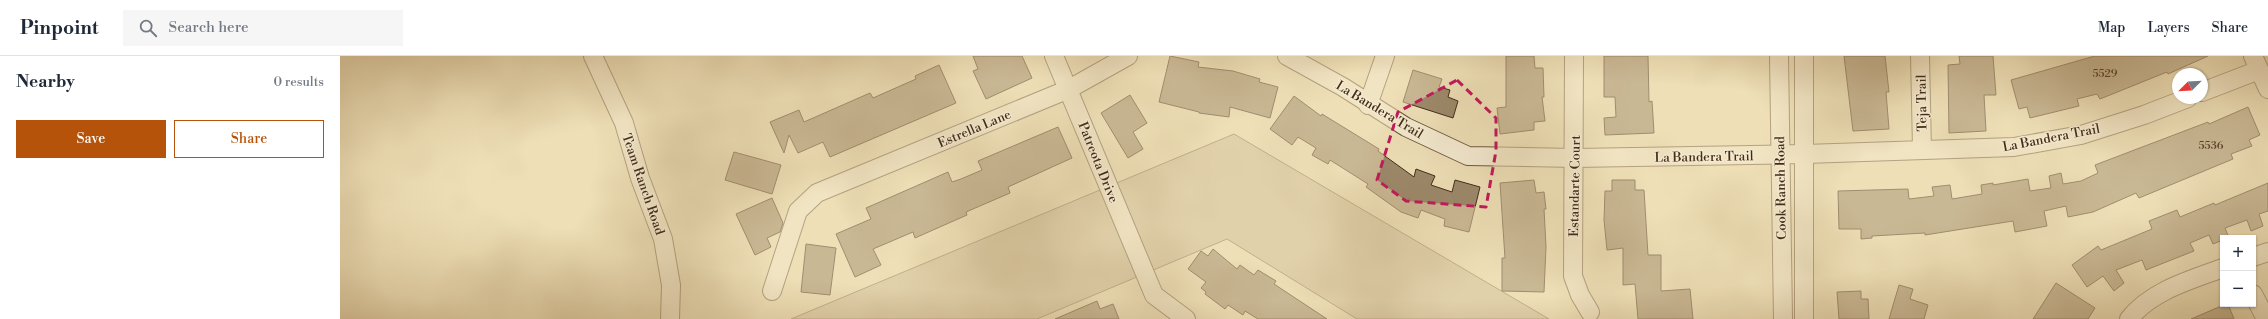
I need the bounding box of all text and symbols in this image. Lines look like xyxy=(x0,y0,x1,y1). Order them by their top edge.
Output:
search box xyxy=(123,10,403,46)
text: Pinpoint xyxy=(20,16,99,40)
icon: search xyxy=(137,17,159,39)
text: Search here xyxy=(169,18,249,37)
text: Map xyxy=(2098,19,2125,37)
text: Layers xyxy=(2147,19,2190,37)
text: Share xyxy=(2212,19,2248,37)
house number: 5529 xyxy=(2092,67,2118,81)
north arrow xyxy=(2172,68,2208,104)
text: Nearby xyxy=(16,71,75,93)
text: 0 results xyxy=(273,74,324,90)
street label: Teja Trail xyxy=(1914,74,1930,132)
street label: La Bandera Trail xyxy=(1333,78,1426,142)
street label: Estrella Lane xyxy=(935,106,1014,152)
button: Save xyxy=(16,120,166,158)
button: Share xyxy=(174,120,324,158)
street label: Patreota Drive xyxy=(1075,120,1122,206)
street label: La Bandera Trail xyxy=(2001,121,2101,155)
street label: Team Ranch Road xyxy=(618,132,668,238)
street label: Estandarte Court xyxy=(1566,135,1584,237)
street label: Cook Ranch Road xyxy=(1772,135,1790,240)
house number: 5536 xyxy=(2199,139,2224,153)
street label: La Bandera Trail xyxy=(1654,148,1754,166)
map controls xyxy=(2220,235,2256,307)
button: + xyxy=(2220,235,2256,271)
button: − xyxy=(2220,271,2256,307)

